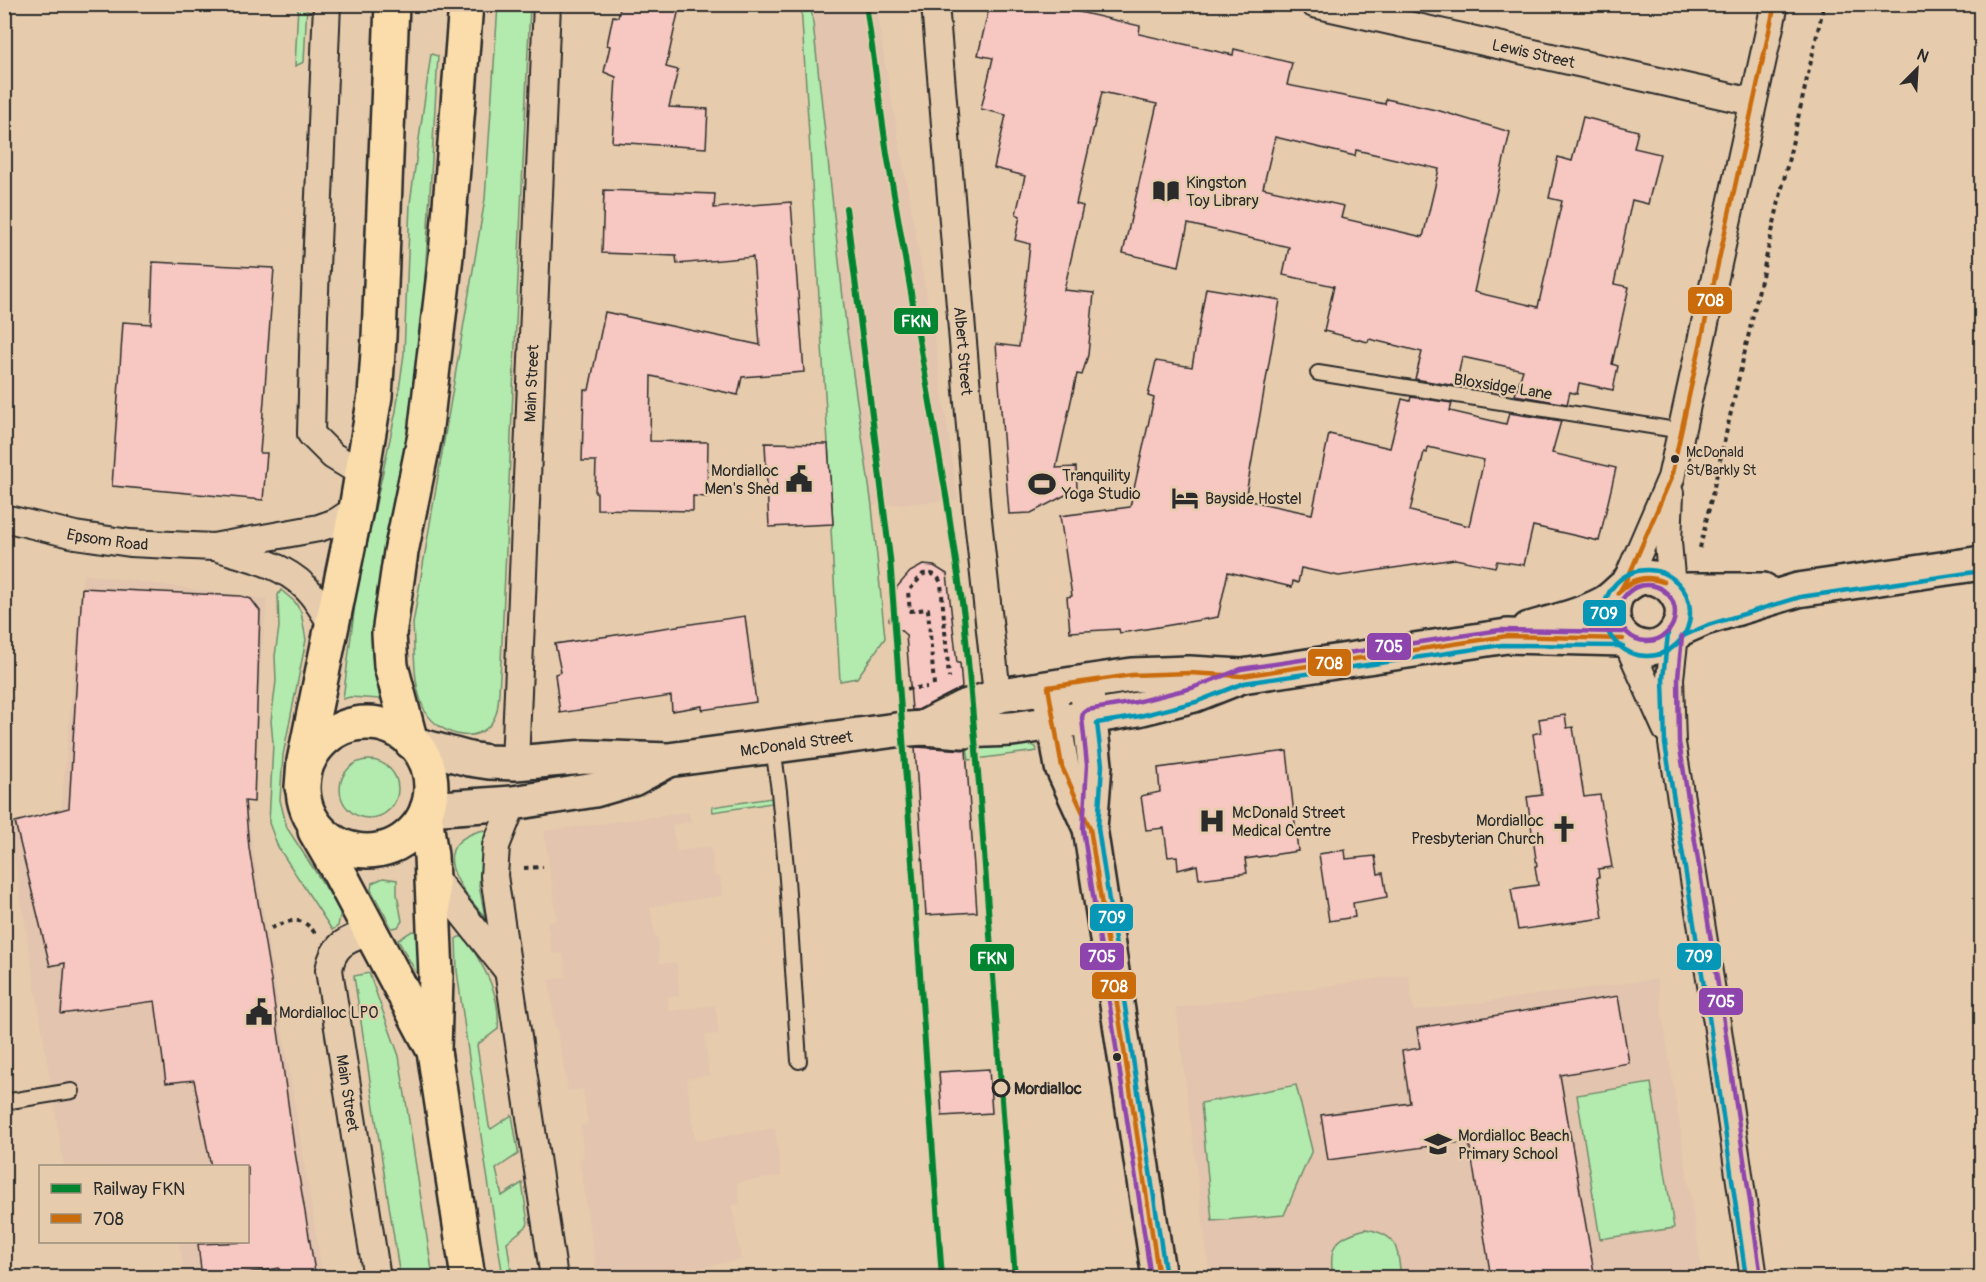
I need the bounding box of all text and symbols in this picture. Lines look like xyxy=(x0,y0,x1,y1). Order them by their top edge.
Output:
street label: Lewis Street xyxy=(1490,35,1577,73)
north arrow xyxy=(1887,39,1947,99)
text: N xyxy=(1914,45,1932,68)
place label: Kingston Toy Library xyxy=(1186,173,1259,211)
library icon: Kingston Toy Library xyxy=(1151,176,1181,206)
line badge: 708 xyxy=(1687,286,1733,315)
text: 708 xyxy=(1696,291,1724,311)
street label: Albert Street xyxy=(949,306,976,397)
line badge: FKN xyxy=(893,307,939,335)
text: FKN xyxy=(901,312,931,332)
street label: Main Street xyxy=(520,344,544,423)
street label: Bloxsidge Lane xyxy=(1452,369,1554,405)
place label: McDonald St/Barkly St xyxy=(1686,444,1757,479)
marker: McDonald St/Barkly St xyxy=(1669,453,1681,465)
place label: Mordialloc Men's Shed xyxy=(705,461,779,499)
public building icon: Mordialloc Men's Shed xyxy=(784,464,814,494)
place label: Tranquility Yoga Studio xyxy=(1061,466,1141,504)
sports icon: Tranquility Yoga Studio xyxy=(1027,469,1057,499)
hotel icon: Bayside Hostel xyxy=(1170,483,1200,513)
place label: Bayside Hostel xyxy=(1205,489,1302,509)
street label: Epsom Road xyxy=(65,524,149,555)
line badge: 709 xyxy=(1582,599,1627,627)
text: 709 xyxy=(1590,604,1618,624)
line badge: 705 xyxy=(1366,632,1412,661)
text: 705 xyxy=(1375,637,1403,657)
line badge: 708 xyxy=(1307,648,1352,677)
text: 708 xyxy=(1315,654,1343,674)
street label: McDonald Street xyxy=(739,727,854,761)
place label: McDonald Street Medical Centre xyxy=(1232,803,1346,841)
hospital icon: McDonald Street Medical Centre xyxy=(1197,806,1227,836)
place label: Mordialloc Presbyterian Church xyxy=(1411,811,1544,849)
church icon: Mordialloc Presbyterian Church xyxy=(1549,814,1579,844)
line badge: 709 xyxy=(1089,903,1134,932)
text: 709 xyxy=(1098,908,1126,928)
line badge: 705 xyxy=(1079,942,1125,971)
line badge: 709 xyxy=(1676,942,1722,971)
line badge: FKN xyxy=(969,943,1015,972)
text: 705 xyxy=(1088,947,1116,967)
text: 709 xyxy=(1685,947,1713,967)
text: FKN xyxy=(977,949,1007,969)
line badge: 708 xyxy=(1091,971,1137,1000)
text: 708 xyxy=(1100,977,1128,997)
line badge: 705 xyxy=(1698,987,1744,1016)
text: 705 xyxy=(1707,992,1735,1012)
public building icon: Mordialloc LPO xyxy=(244,997,274,1027)
place label: Mordialloc LPO xyxy=(279,1003,378,1023)
unlabelled marker xyxy=(1111,1051,1123,1063)
street label: Main Street xyxy=(331,1053,363,1134)
marker: Mordialloc xyxy=(992,1079,1010,1097)
place label: Mordialloc xyxy=(1014,1079,1082,1099)
place label: Mordialloc Beach Primary School xyxy=(1458,1126,1569,1164)
school or university icon: Mordialloc Beach Primary School xyxy=(1423,1129,1453,1159)
legend xyxy=(39,1165,249,1243)
text: Railway FKN xyxy=(93,1178,185,1201)
text: 708 xyxy=(93,1208,124,1231)

